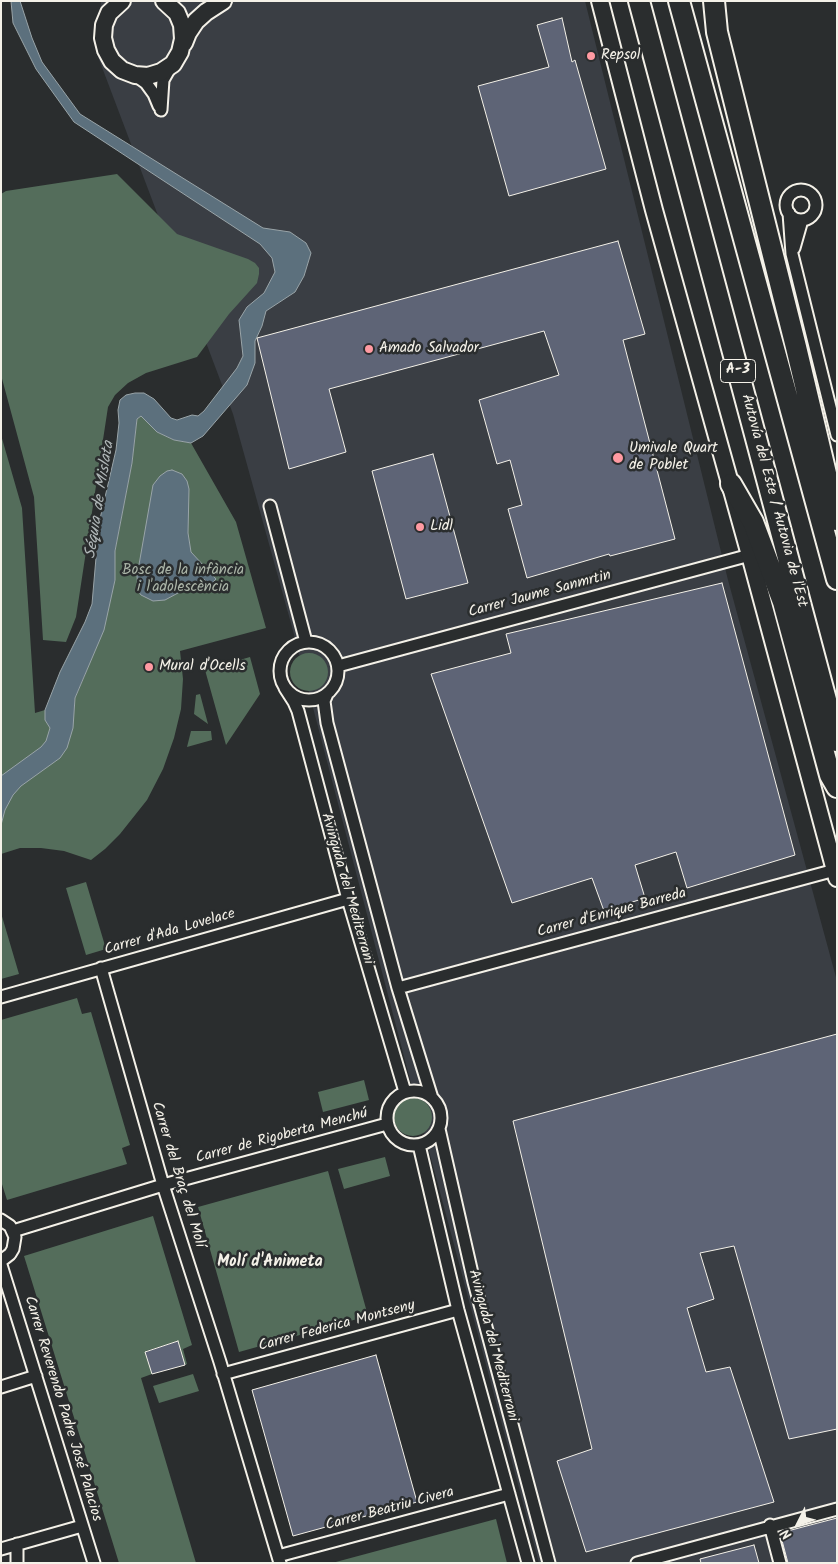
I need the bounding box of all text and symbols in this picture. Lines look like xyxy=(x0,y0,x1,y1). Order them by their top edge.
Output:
place label: Repsol xyxy=(601,47,641,65)
marker: Repsol xyxy=(585,50,597,62)
place label: Amado Salvador xyxy=(379,340,479,358)
marker: Amado Salvador xyxy=(363,343,375,355)
road number: A-3 xyxy=(720,360,756,382)
street label: Autovía del Este / Autovia de l'Est xyxy=(736,393,810,609)
water label: Séquia de Mislata xyxy=(82,440,120,560)
place label: Umivale Quart de Poblet xyxy=(629,440,718,475)
marker: Umivale Quart de Poblet xyxy=(611,451,625,465)
place label: Lidl xyxy=(430,518,453,536)
marker: Lidl xyxy=(414,521,426,533)
park label: Bosc de la infància i l'adolescència xyxy=(122,562,244,597)
street label: Carrer Jaume Sanmrtin xyxy=(467,567,613,623)
place label: Mural d'Ocells xyxy=(159,658,246,676)
marker: Mural d'Ocells xyxy=(143,661,155,673)
street label: Avinguda del Mediterrani xyxy=(316,811,376,967)
street label: Carrer d'Enrique Barreda xyxy=(536,885,688,943)
street label: Carrer d'Ada Lovelace xyxy=(103,906,237,960)
street label: Carrer del Braç del Molí xyxy=(146,1100,208,1250)
street label: Carrer de Rigoberta Menchú xyxy=(194,1105,370,1169)
district label: Molí d'Animeta xyxy=(217,1253,323,1273)
street label: Avinguda del Mediterrani xyxy=(463,1268,521,1424)
street label: Carrer Reverendo Padre José Palacios xyxy=(19,1294,105,1524)
street label: Carrer Federica Montseny xyxy=(257,1297,417,1357)
street label: Carrer Beatriu Civera xyxy=(324,1484,456,1536)
north arrow xyxy=(773,1499,823,1549)
text: N xyxy=(775,1523,798,1544)

